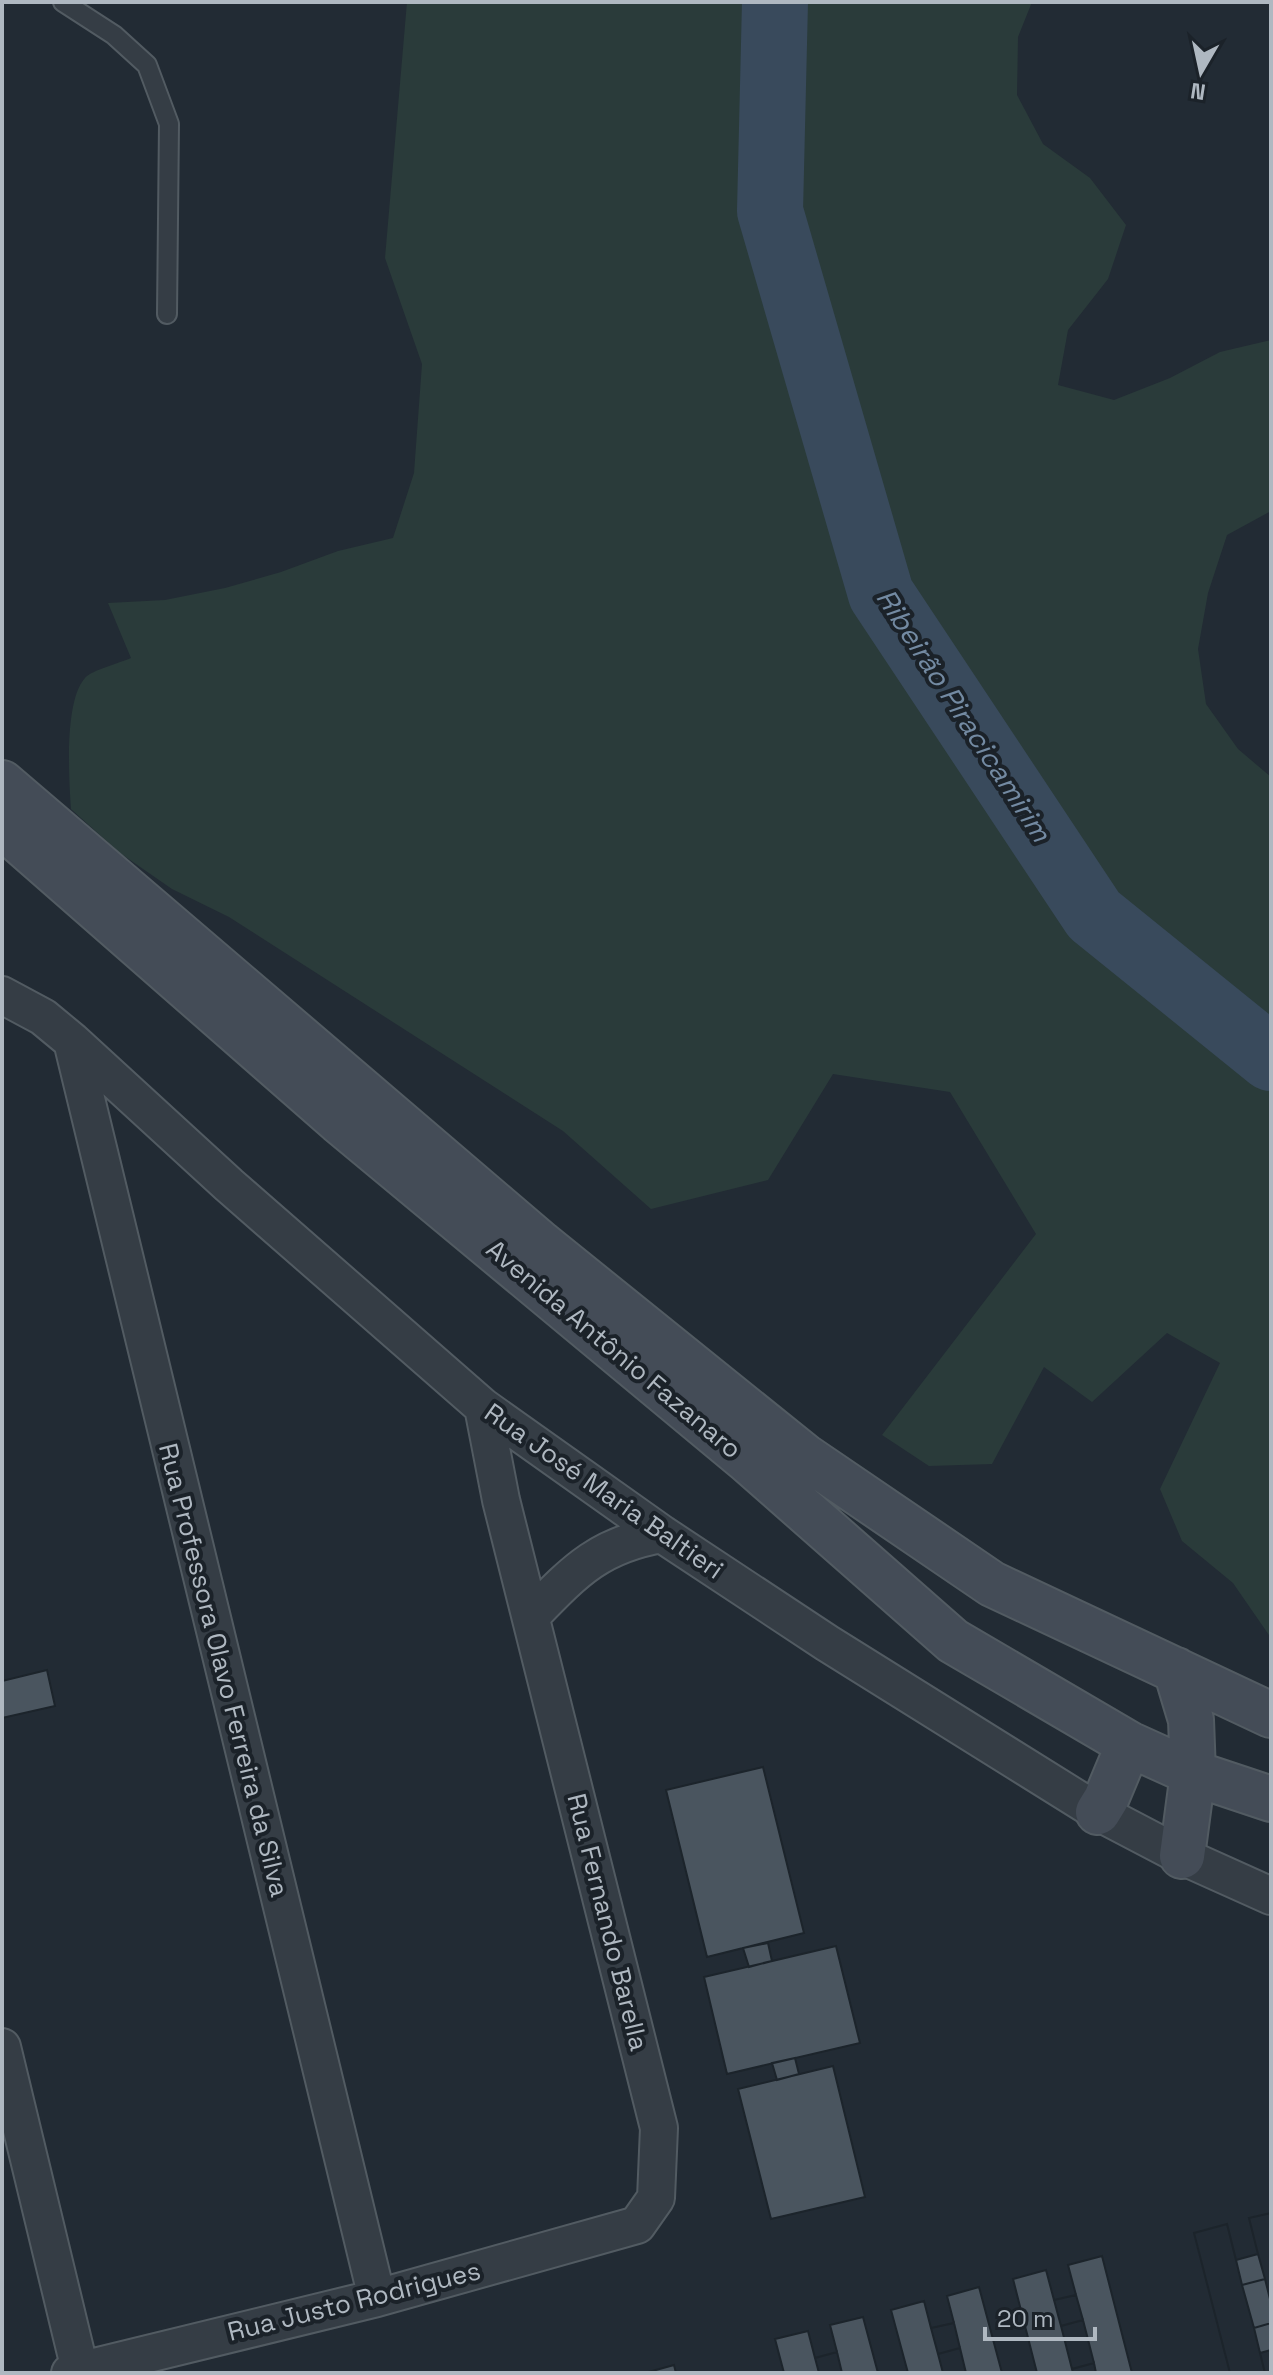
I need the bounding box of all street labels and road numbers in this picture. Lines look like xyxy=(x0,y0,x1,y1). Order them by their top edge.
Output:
street label: Avenida Antônio Fazanaro xyxy=(479,1232,749,1466)
street label: Rua José Maria Baltieri xyxy=(478,1396,730,1586)
street label: Rua Professora Olavo Ferreira da Silva xyxy=(151,1440,297,1900)
street label: Rua Fernando Barella xyxy=(560,1790,656,2054)
street label: Rua Justo Rodrigues xyxy=(224,2253,484,2349)

